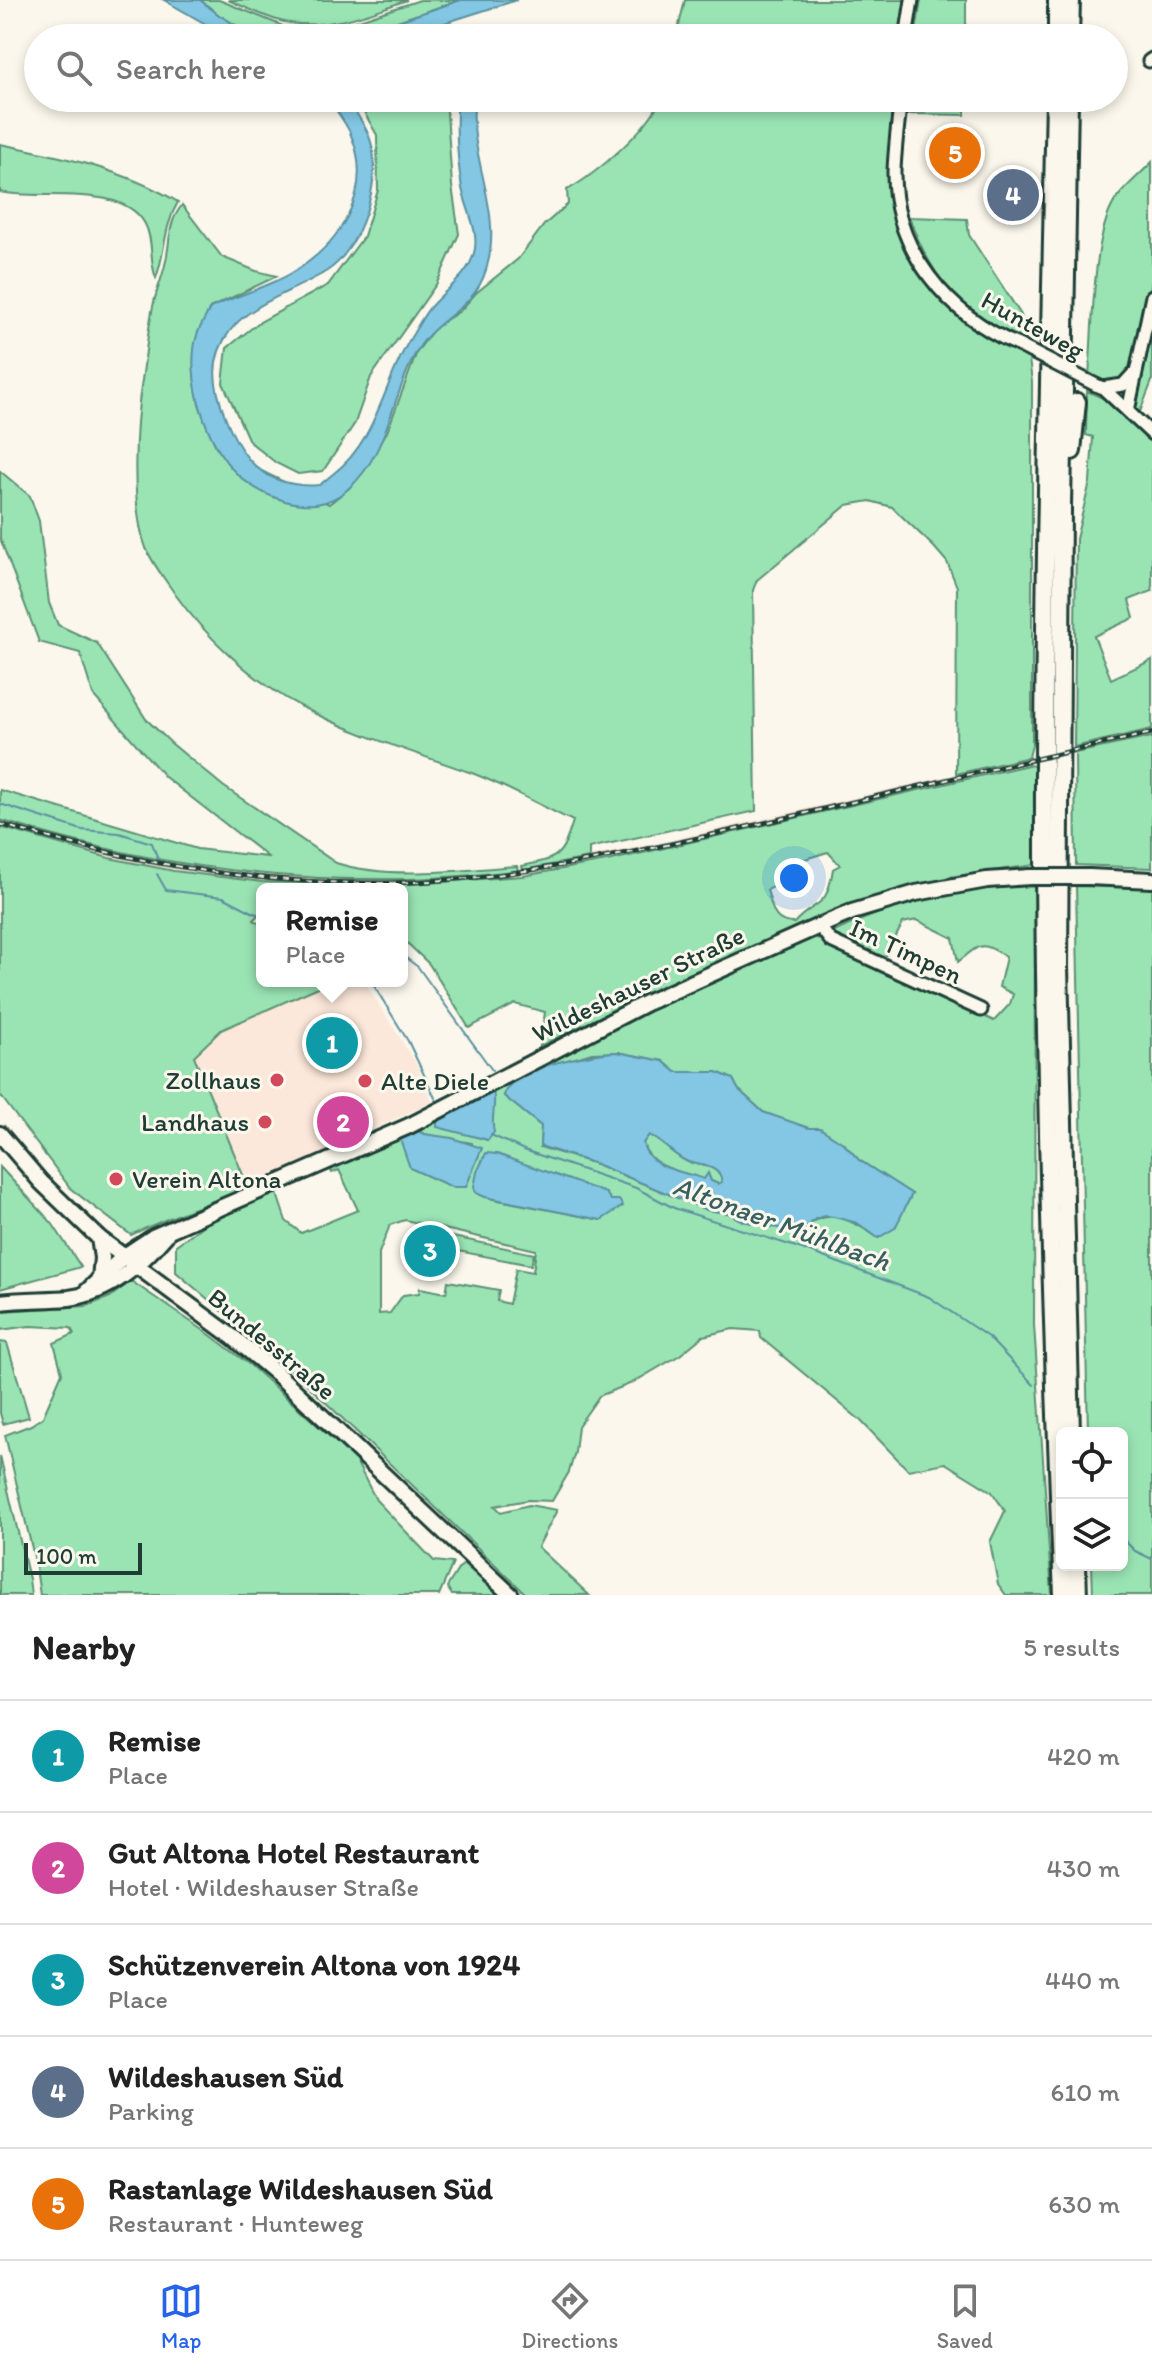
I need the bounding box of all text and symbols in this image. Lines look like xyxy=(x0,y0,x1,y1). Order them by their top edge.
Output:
search box xyxy=(24,24,1128,112)
icon: search xyxy=(52,46,96,90)
text: Search here xyxy=(116,50,266,87)
pin: 5 xyxy=(929,123,981,183)
pin: 4 xyxy=(987,165,1039,225)
street label: Hunteweg xyxy=(976,284,1091,367)
your location xyxy=(774,858,814,898)
popup xyxy=(256,883,408,987)
text: Remise xyxy=(286,901,378,938)
street label: Im Timpen xyxy=(845,911,968,991)
street label: Wildeshauser Straße xyxy=(527,919,749,1049)
text: Place xyxy=(286,938,345,970)
pin: 1 xyxy=(306,1013,358,1073)
place label: Zollhaus xyxy=(166,1064,261,1096)
place label: Alte Diele xyxy=(381,1065,489,1097)
marker: Zollhaus xyxy=(268,1071,286,1089)
marker: Alte Diele xyxy=(356,1072,374,1090)
pin: 2 xyxy=(317,1092,369,1152)
place label: Landhaus xyxy=(141,1106,249,1138)
marker: Landhaus xyxy=(256,1113,274,1131)
place label: Verein Altona xyxy=(132,1163,282,1195)
water label: Altonaer Mühlbach xyxy=(669,1168,895,1278)
marker: Verein Altona xyxy=(107,1170,125,1188)
pin: 3 xyxy=(404,1221,456,1281)
street label: Bundesstraße xyxy=(201,1281,343,1407)
map controls xyxy=(1056,1427,1128,1571)
button: locate xyxy=(1056,1427,1128,1499)
button: layers xyxy=(1056,1499,1128,1571)
scale bar xyxy=(24,1539,142,1575)
text: 100 m xyxy=(36,1543,97,1570)
text: Nearby xyxy=(32,1627,135,1668)
text: 5 results xyxy=(1023,1631,1120,1663)
text: Remise xyxy=(108,1722,201,1759)
text: 1 xyxy=(52,1740,64,1772)
text: 420 m xyxy=(1047,1740,1120,1772)
text: Place xyxy=(108,1759,168,1791)
text: Gut Altona Hotel Restaurant xyxy=(108,1834,479,1871)
text: 2 xyxy=(51,1852,65,1884)
text: 430 m xyxy=(1046,1852,1120,1884)
text: Hotel · Wildeshauser Straße xyxy=(108,1871,419,1903)
text: Schützenverein Altona von 1924 xyxy=(108,1946,520,1983)
text: 3 xyxy=(51,1964,65,1996)
text: 440 m xyxy=(1045,1964,1120,1996)
text: Place xyxy=(108,1983,168,2015)
text: Wildeshausen Süd xyxy=(108,2058,343,2095)
text: 4 xyxy=(50,2076,66,2108)
text: 610 m xyxy=(1050,2076,1120,2108)
text: Parking xyxy=(108,2095,194,2127)
text: Rastanlage Wildeshausen Süd xyxy=(108,2170,493,2207)
text: 5 xyxy=(51,2188,65,2220)
text: 630 m xyxy=(1048,2188,1120,2220)
text: Restaurant · Hunteweg xyxy=(108,2207,363,2239)
tab: Map xyxy=(159,2279,203,2354)
tab: Directions xyxy=(522,2279,618,2354)
tab: Saved xyxy=(937,2279,993,2354)

